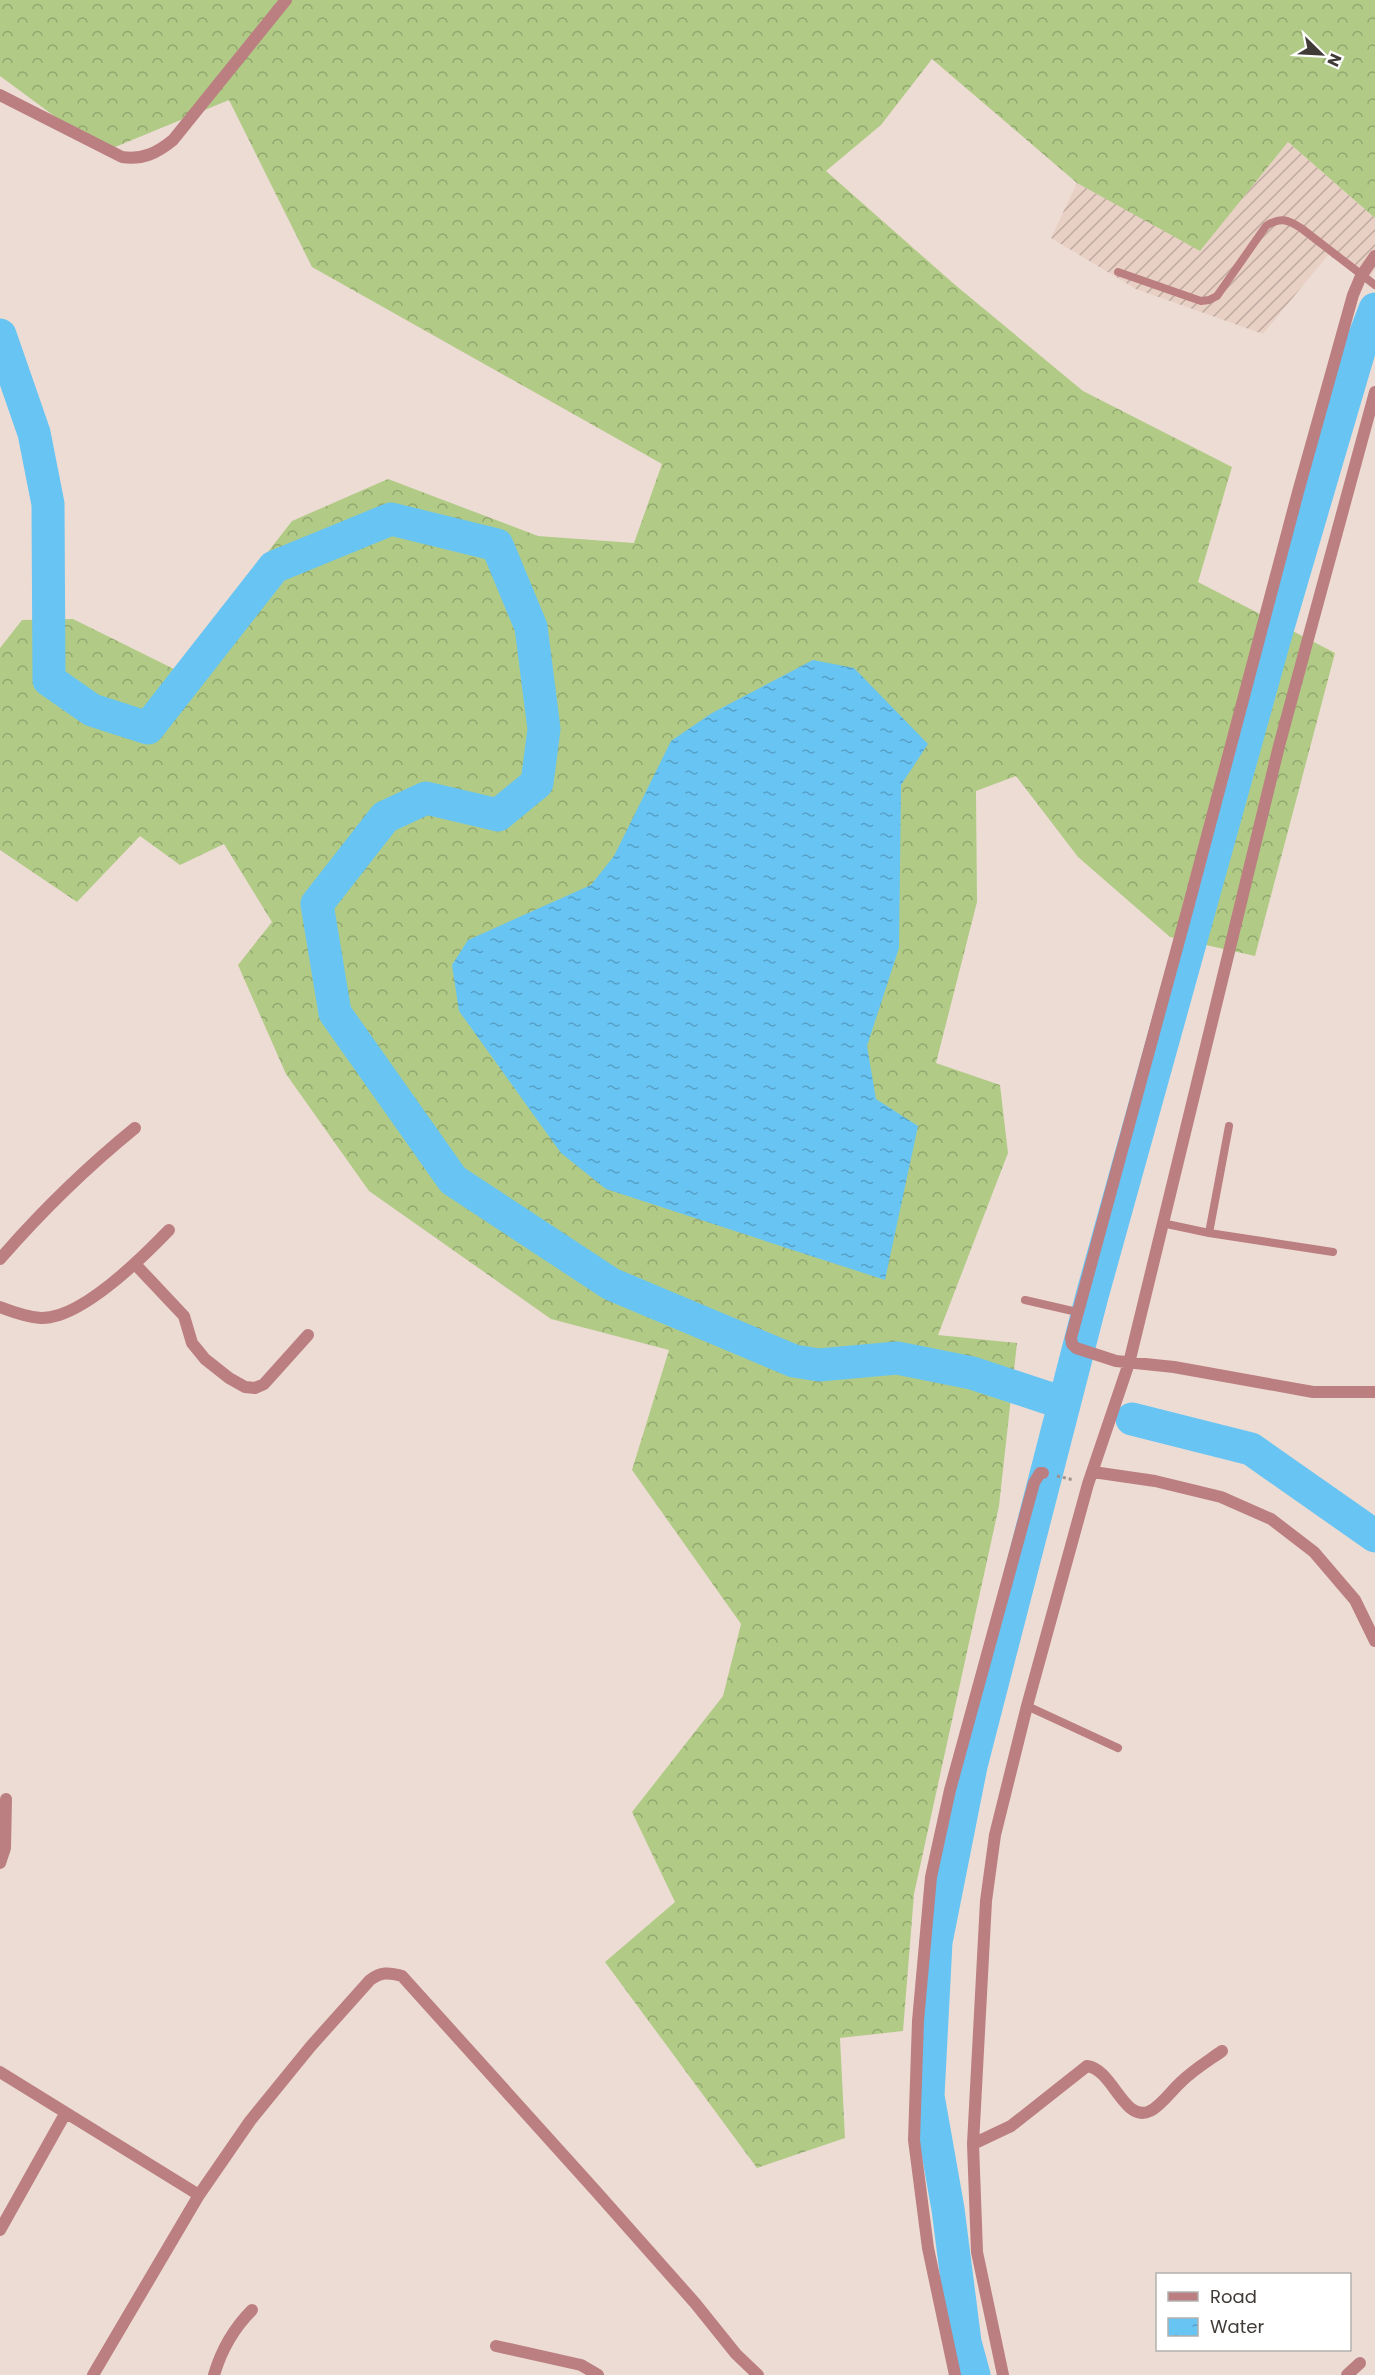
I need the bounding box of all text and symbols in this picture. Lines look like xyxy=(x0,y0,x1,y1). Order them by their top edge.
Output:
north arrow xyxy=(1291,24,1351,84)
text: N xyxy=(1321,50,1347,70)
legend xyxy=(1156,2273,1351,2351)
text: Road xyxy=(1210,2284,1257,2309)
text: Water xyxy=(1210,2314,1264,2339)

